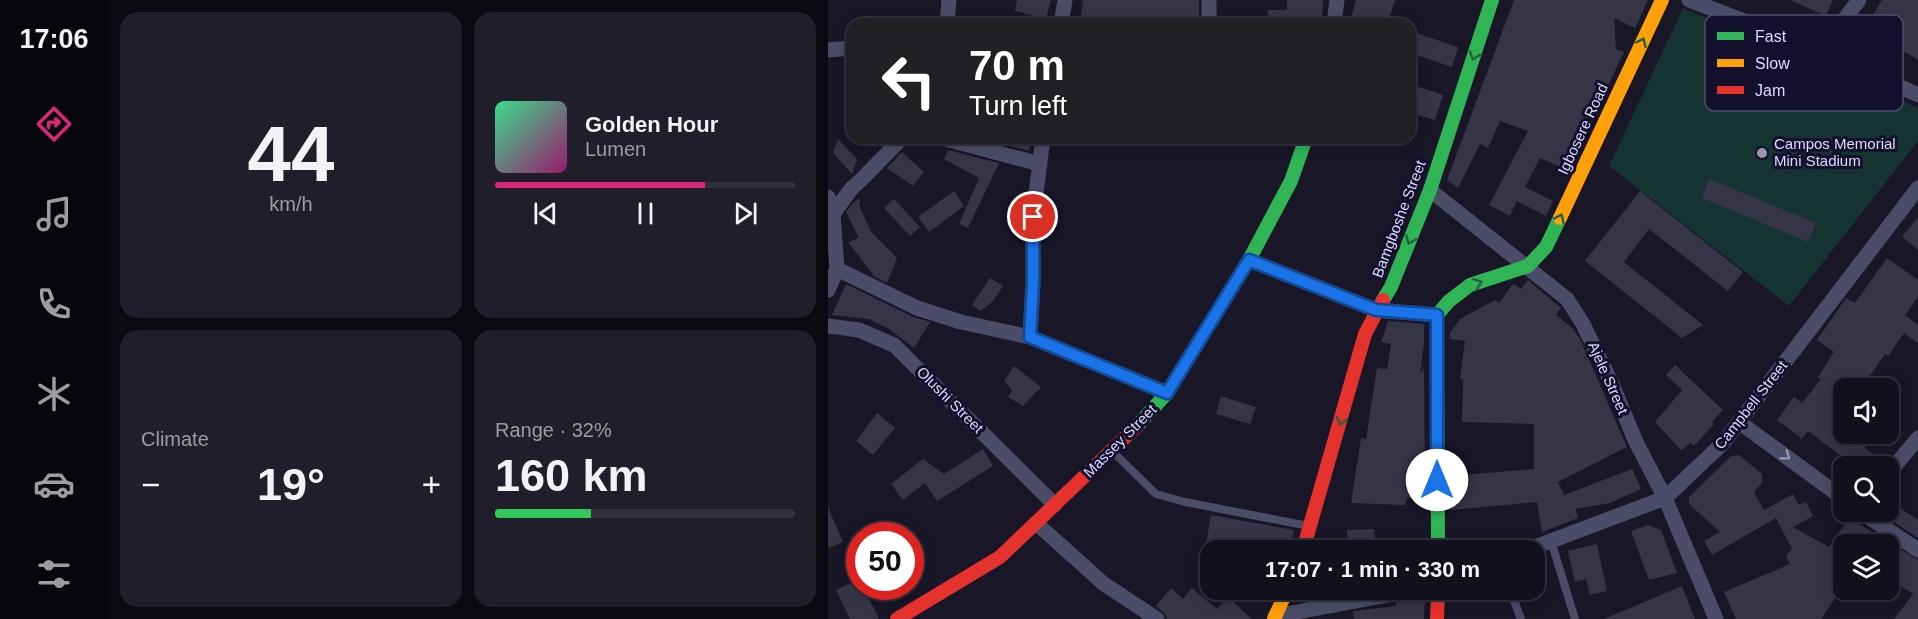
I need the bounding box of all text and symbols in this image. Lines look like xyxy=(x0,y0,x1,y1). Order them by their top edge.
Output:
legend xyxy=(1705,15,1903,111)
text: 17:06 xyxy=(19,24,89,54)
text: Fast xyxy=(1755,28,1787,45)
one-way arrow xyxy=(1635,37,1647,48)
icon: left xyxy=(870,42,948,120)
text: 70 m xyxy=(969,42,1065,89)
one-way arrow xyxy=(1468,50,1481,61)
text: Slow xyxy=(1755,55,1790,72)
street label: Igbosere Road xyxy=(1554,81,1611,177)
text: Jam xyxy=(1755,82,1785,99)
text: Turn left xyxy=(969,91,1067,121)
icon: directions xyxy=(33,103,75,145)
text: 44 xyxy=(248,110,334,198)
text: Golden Hour xyxy=(585,112,718,137)
place label: Campos Memorial Mini Stadium xyxy=(1774,135,1896,169)
text: Lumen xyxy=(585,138,646,160)
marker: Campos Memorial Mini Stadium xyxy=(1755,146,1769,160)
street label: Bamgboshe Street xyxy=(1368,157,1429,280)
pin xyxy=(1007,191,1058,242)
icon: music xyxy=(33,193,75,235)
text: km/h xyxy=(269,193,313,215)
icon: previous xyxy=(529,197,562,230)
icon: pause xyxy=(629,197,662,230)
icon: next xyxy=(729,197,762,230)
icon: arrive xyxy=(1016,200,1049,233)
one-way arrow xyxy=(1552,214,1564,225)
one-way arrow xyxy=(1405,234,1417,245)
one-way arrow xyxy=(1472,278,1483,291)
icon: phone xyxy=(33,283,75,325)
street label: Ajele Street xyxy=(1585,339,1632,417)
street label: Campbell Street xyxy=(1711,356,1791,452)
street label: Olushi Street xyxy=(914,363,988,437)
icon: climate xyxy=(33,373,75,415)
map controls xyxy=(1833,378,1899,600)
button: sound xyxy=(1833,378,1899,444)
street label: Massey Street xyxy=(1080,400,1160,481)
one-way arrow xyxy=(1336,415,1348,426)
text: Range · 32% xyxy=(495,419,612,441)
text: Climate xyxy=(141,428,209,450)
position arrow xyxy=(1405,448,1469,512)
one-way arrow xyxy=(1780,449,1791,460)
text: 160 km xyxy=(495,450,648,501)
button: search xyxy=(1833,456,1899,522)
text: 19° xyxy=(257,459,325,510)
icon: car xyxy=(33,463,75,505)
text: − xyxy=(141,466,160,503)
text: + xyxy=(422,466,441,503)
speed limit sign: 50 xyxy=(846,522,924,600)
button: layers xyxy=(1833,534,1899,600)
icon: filters xyxy=(33,553,75,595)
text: 17:07 · 1 min · 330 m xyxy=(1265,557,1480,582)

